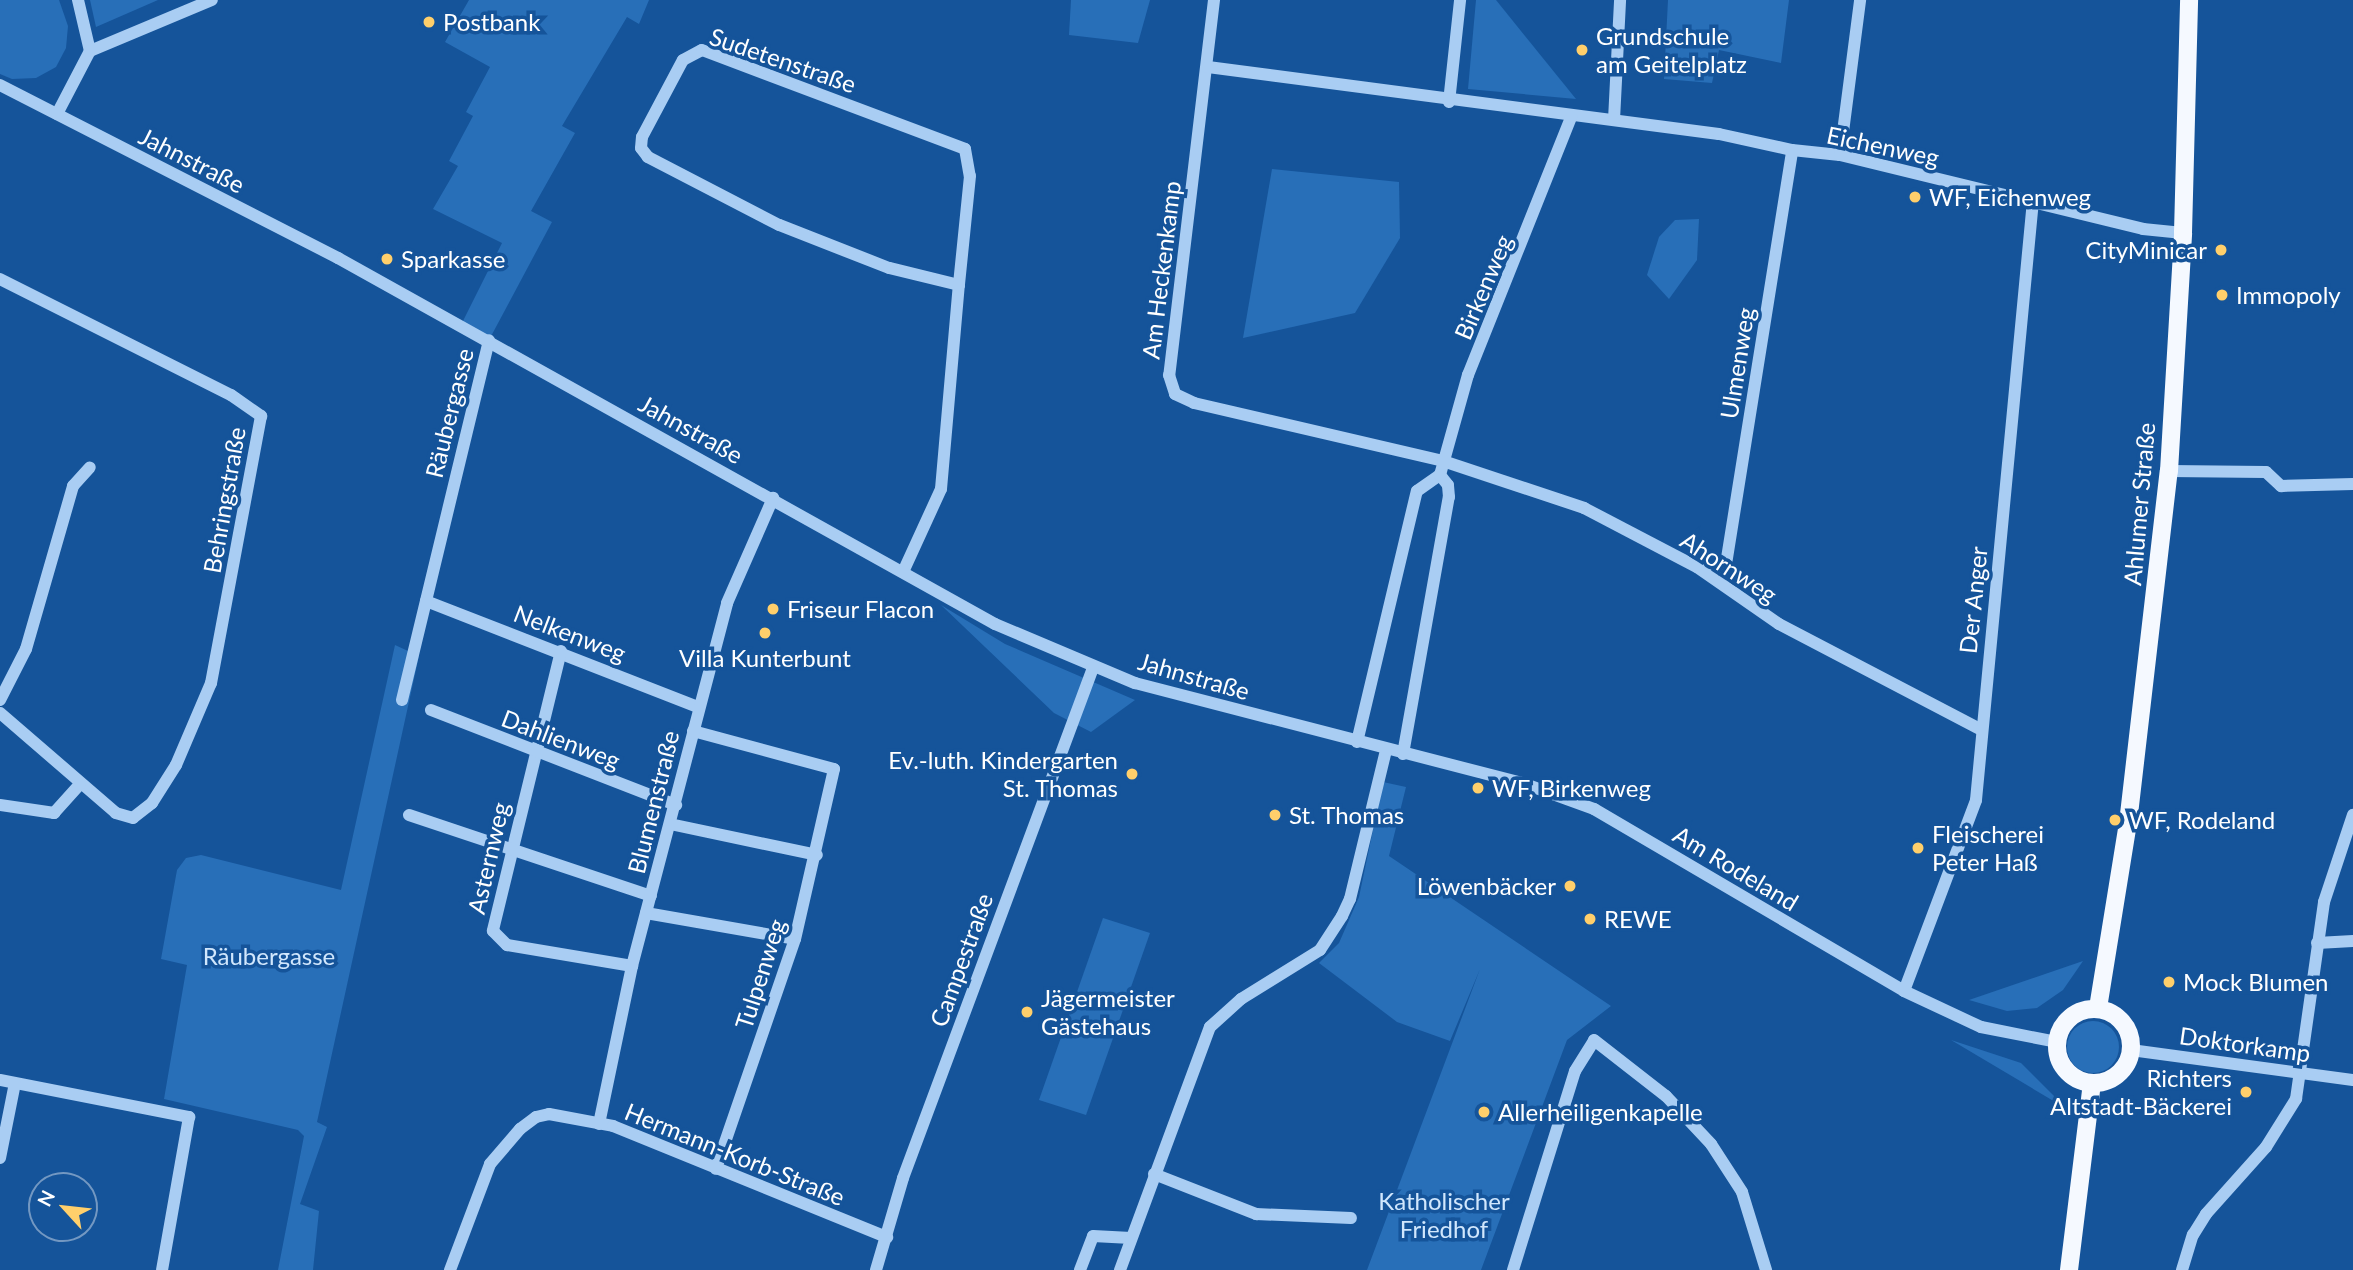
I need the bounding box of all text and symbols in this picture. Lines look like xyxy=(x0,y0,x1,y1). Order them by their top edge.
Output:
place label: Postbank xyxy=(443,8,540,36)
marker: Postbank xyxy=(421,14,437,30)
street label: Sudetenstraße xyxy=(706,22,860,98)
place label: Grundschule am Geitelplatz xyxy=(1596,22,1747,78)
marker: Grundschule am Geitelplatz xyxy=(1574,42,1590,58)
street label: Eichenweg xyxy=(1824,120,1942,172)
street label: Jahnstraße xyxy=(134,121,250,199)
street label: Am Heckenkamp xyxy=(1136,179,1186,361)
place label: WF, Eichenweg xyxy=(1929,183,2091,211)
marker: WF, Eichenweg xyxy=(1907,189,1923,205)
street label: Birkenweg xyxy=(1448,230,1518,344)
place label: CityMinicar xyxy=(2085,236,2207,264)
marker: CityMinicar xyxy=(2213,242,2229,258)
place label: Sparkasse xyxy=(401,245,505,273)
marker: Sparkasse xyxy=(379,251,395,267)
place label: Immopoly xyxy=(2236,281,2341,309)
marker: Immopoly xyxy=(2214,287,2230,303)
street label: Ulmenweg xyxy=(1714,305,1760,421)
street label: Räubergasse xyxy=(419,345,479,481)
street label: Jahnstraße xyxy=(634,389,748,469)
street label: Ahlumer Straße xyxy=(2118,421,2160,587)
street label: Behringstraße xyxy=(197,425,251,575)
street label: Ahornweg xyxy=(1675,525,1783,609)
street label: Der Anger xyxy=(1953,544,1993,656)
place label: Friseur Flacon xyxy=(787,595,935,623)
street label: Nelkenweg xyxy=(510,598,630,668)
marker: Friseur Flacon xyxy=(765,601,781,617)
marker: Villa Kunterbunt xyxy=(757,625,773,641)
place label: Villa Kunterbunt xyxy=(679,644,851,672)
street label: Jahnstraße xyxy=(1135,646,1253,706)
street label: Dahlienweg xyxy=(498,703,624,775)
street label: Blumenstraße xyxy=(621,728,685,876)
place label: Ev.-luth. Kindergarten St. Thomas xyxy=(888,746,1118,802)
marker: Ev.-luth. Kindergarten St. Thomas xyxy=(1124,766,1140,782)
place label: WF, Birkenweg xyxy=(1492,774,1651,802)
marker: WF, Birkenweg xyxy=(1470,780,1486,796)
street label: Asternweg xyxy=(461,799,515,917)
place label: St. Thomas xyxy=(1289,801,1405,829)
place label: WF, Rodeland xyxy=(2129,806,2275,834)
marker: St. Thomas xyxy=(1267,807,1283,823)
marker: WF, Rodeland xyxy=(2107,812,2123,828)
street label: Am Rodeland xyxy=(1668,819,1804,917)
place label: Fleischerei Peter Haß xyxy=(1932,820,2044,876)
marker: Fleischerei Peter Haß xyxy=(1910,840,1926,856)
place label: Löwenbäcker xyxy=(1417,872,1556,900)
marker: Löwenbäcker xyxy=(1562,878,1578,894)
street label: Campestraße xyxy=(924,889,998,1031)
place label: REWE xyxy=(1604,905,1672,933)
marker: REWE xyxy=(1582,911,1598,927)
street label: Tulpenweg xyxy=(729,915,791,1033)
park label: Räubergasse xyxy=(203,942,335,970)
place label: Mock Blumen xyxy=(2183,968,2328,996)
marker: Mock Blumen xyxy=(2161,974,2177,990)
place label: Jägermeister Gästehaus xyxy=(1041,984,1175,1040)
marker: Jägermeister Gästehaus xyxy=(1019,1004,1035,1020)
street label: Doktorkamp xyxy=(2178,1021,2312,1067)
place label: Richters Altstadt-Bäckerei xyxy=(2050,1064,2232,1120)
marker: Richters Altstadt-Bäckerei xyxy=(2238,1084,2254,1100)
street label: Hermann-Korb-Straße xyxy=(621,1097,849,1211)
place label: Allerheiligenkapelle xyxy=(1498,1098,1703,1126)
marker: Allerheiligenkapelle xyxy=(1476,1104,1492,1120)
north arrow xyxy=(28,1172,98,1242)
text: N xyxy=(32,1186,59,1210)
park label: Katholischer Friedhof xyxy=(1378,1187,1510,1243)

